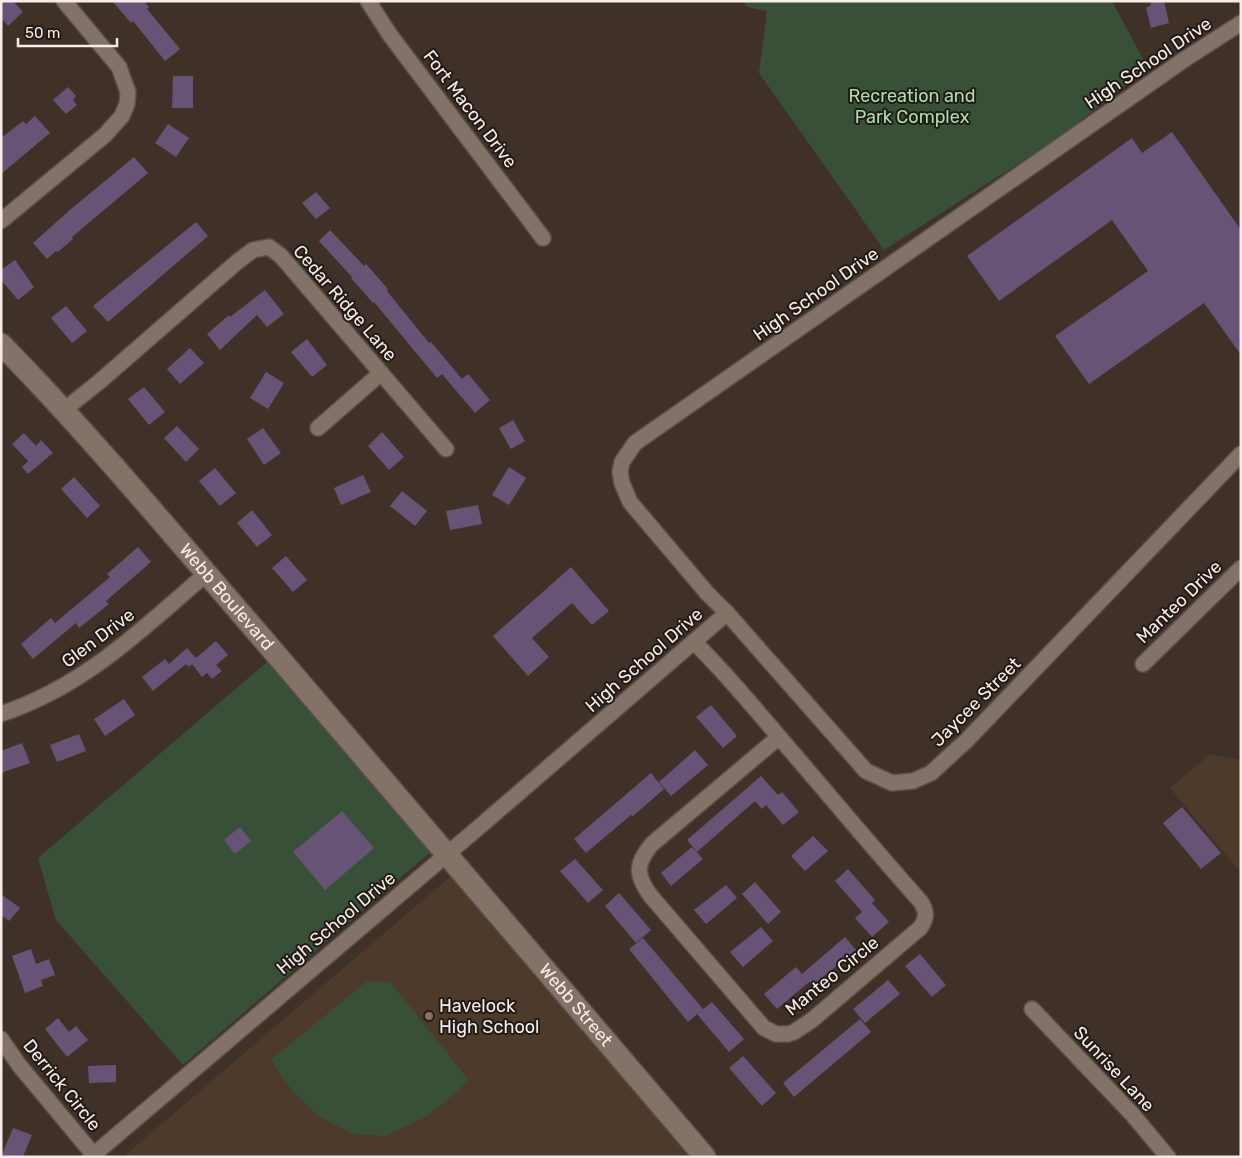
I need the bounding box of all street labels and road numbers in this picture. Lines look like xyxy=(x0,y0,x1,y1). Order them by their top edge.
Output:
street label: High School Drive xyxy=(1080,12,1216,114)
street label: Fort Macon Drive xyxy=(418,46,522,172)
street label: Cedar Ridge Lane xyxy=(289,240,401,366)
street label: High School Drive xyxy=(749,242,883,346)
street label: Webb Boulevard xyxy=(175,539,279,655)
street label: Manteo Drive xyxy=(1132,556,1226,648)
street label: High School Drive xyxy=(581,603,707,717)
street label: Glen Drive xyxy=(57,604,139,672)
street label: Jaycee Street xyxy=(927,653,1025,751)
street label: High School Drive xyxy=(272,867,400,979)
street label: Manteo Circle xyxy=(781,931,883,1021)
street label: Webb Street xyxy=(534,959,617,1051)
street label: Sunrise Lane xyxy=(1069,1022,1159,1116)
street label: Derrick Circle xyxy=(18,1035,106,1135)

